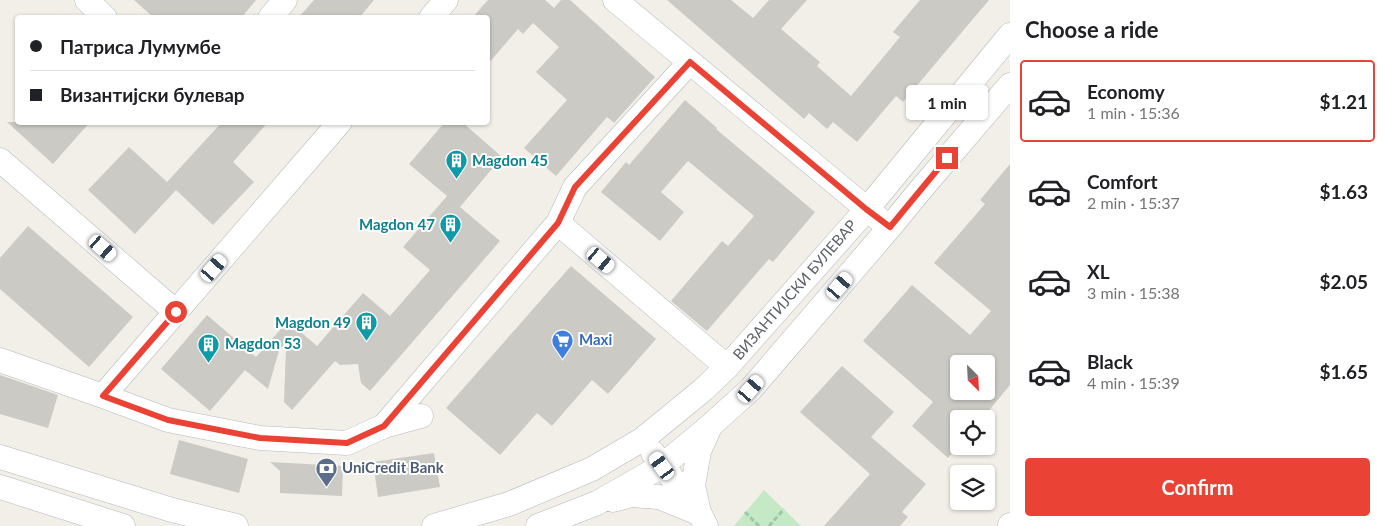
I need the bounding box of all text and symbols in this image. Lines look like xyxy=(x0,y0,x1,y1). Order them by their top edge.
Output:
text: Choose a ride xyxy=(1025,16,1159,43)
text: Патриса Лумумбе xyxy=(60,35,221,58)
icon: car xyxy=(1027,79,1072,124)
text: Economy xyxy=(1087,80,1165,103)
text: Византијски булевар xyxy=(60,83,245,106)
callout: 1 min xyxy=(906,86,988,120)
text: $1.21 xyxy=(1319,90,1368,113)
text: 1 min xyxy=(927,93,967,112)
text: 1 min · 15:36 xyxy=(1087,103,1180,122)
route end xyxy=(936,147,958,169)
building icon: Magdon 45 xyxy=(444,149,468,180)
place label: Magdon 45 xyxy=(472,151,548,169)
icon: car xyxy=(1027,169,1072,214)
text: Comfort xyxy=(1087,170,1158,193)
text: $1.63 xyxy=(1319,180,1368,203)
text: 2 min · 15:37 xyxy=(1087,193,1180,212)
building icon: Magdon 47 xyxy=(439,213,463,244)
place label: Magdon 47 xyxy=(359,215,435,233)
street label: ВИЗАНТИЈСКИ БУЛЕВАР xyxy=(729,216,860,363)
car xyxy=(86,232,119,264)
car xyxy=(584,245,617,275)
car xyxy=(198,252,229,284)
icon: car xyxy=(1027,259,1072,304)
text: XL xyxy=(1087,260,1110,283)
car xyxy=(824,270,855,302)
text: $2.05 xyxy=(1319,270,1368,293)
text: 3 min · 15:38 xyxy=(1087,283,1180,302)
route start xyxy=(165,301,187,323)
building icon: Magdon 49 xyxy=(355,311,379,342)
place label: Magdon 49 xyxy=(275,313,351,331)
supermarket icon: Maxi xyxy=(551,328,575,359)
place label: Maxi xyxy=(579,330,612,348)
building icon: Magdon 53 xyxy=(197,332,221,363)
place label: Magdon 53 xyxy=(225,334,301,352)
icon: car xyxy=(1027,349,1072,394)
text: Black xyxy=(1087,350,1133,373)
north arrow xyxy=(950,355,995,400)
map controls xyxy=(950,355,995,510)
text: $1.65 xyxy=(1319,360,1368,383)
car xyxy=(735,373,766,405)
text: 4 min · 15:39 xyxy=(1087,373,1180,392)
button: locate xyxy=(950,410,995,455)
car xyxy=(647,449,676,483)
bank icon: UniCredit Bank xyxy=(314,456,338,487)
place label: UniCredit Bank xyxy=(342,458,445,476)
button: Confirm xyxy=(1025,458,1370,516)
button: layers xyxy=(950,465,995,510)

